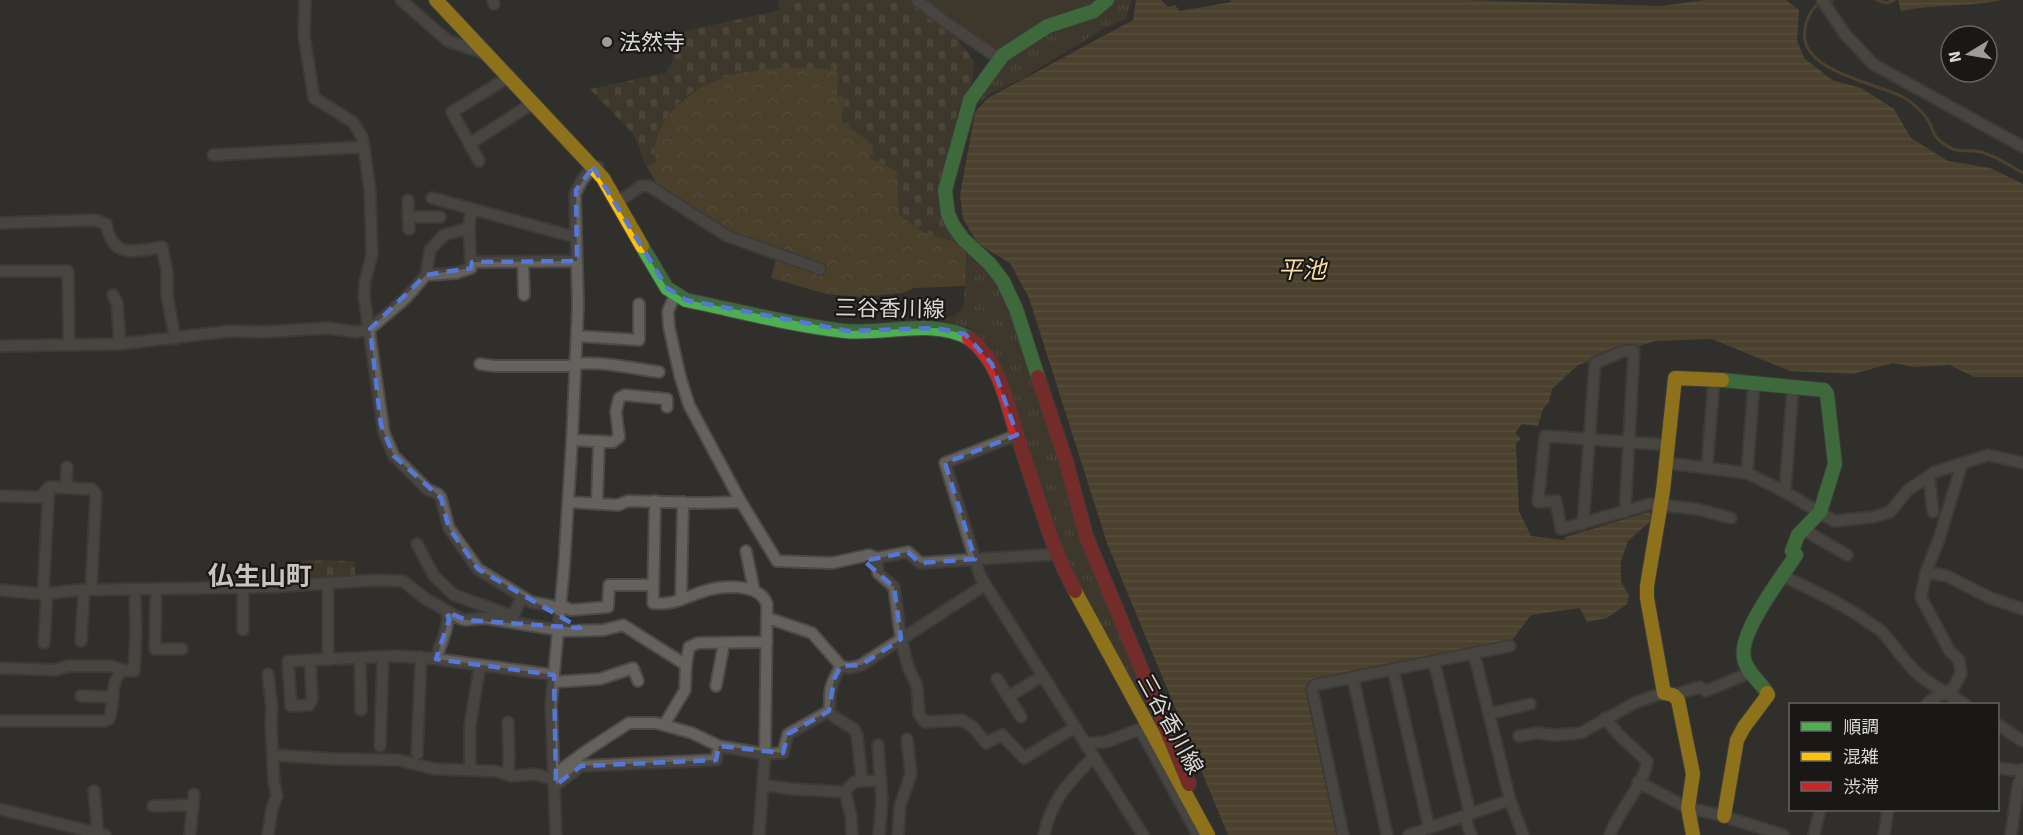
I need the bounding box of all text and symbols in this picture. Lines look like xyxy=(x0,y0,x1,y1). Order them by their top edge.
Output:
north arrow xyxy=(1939,24,1999,84)
place label: 法然寺 xyxy=(619,29,685,56)
marker: 法然寺 xyxy=(600,35,614,49)
text: N xyxy=(1944,49,1966,64)
water label: 平池 xyxy=(1278,255,1328,285)
street label: 三谷香川線 xyxy=(835,294,945,323)
district label: 仏生山町 xyxy=(208,561,312,593)
street label: 三谷香川線 xyxy=(1132,670,1209,779)
legend xyxy=(1789,703,1999,811)
text: 順調 xyxy=(1843,716,1879,738)
text: 混雑 xyxy=(1843,746,1879,768)
text: 渋滞 xyxy=(1843,776,1879,798)

